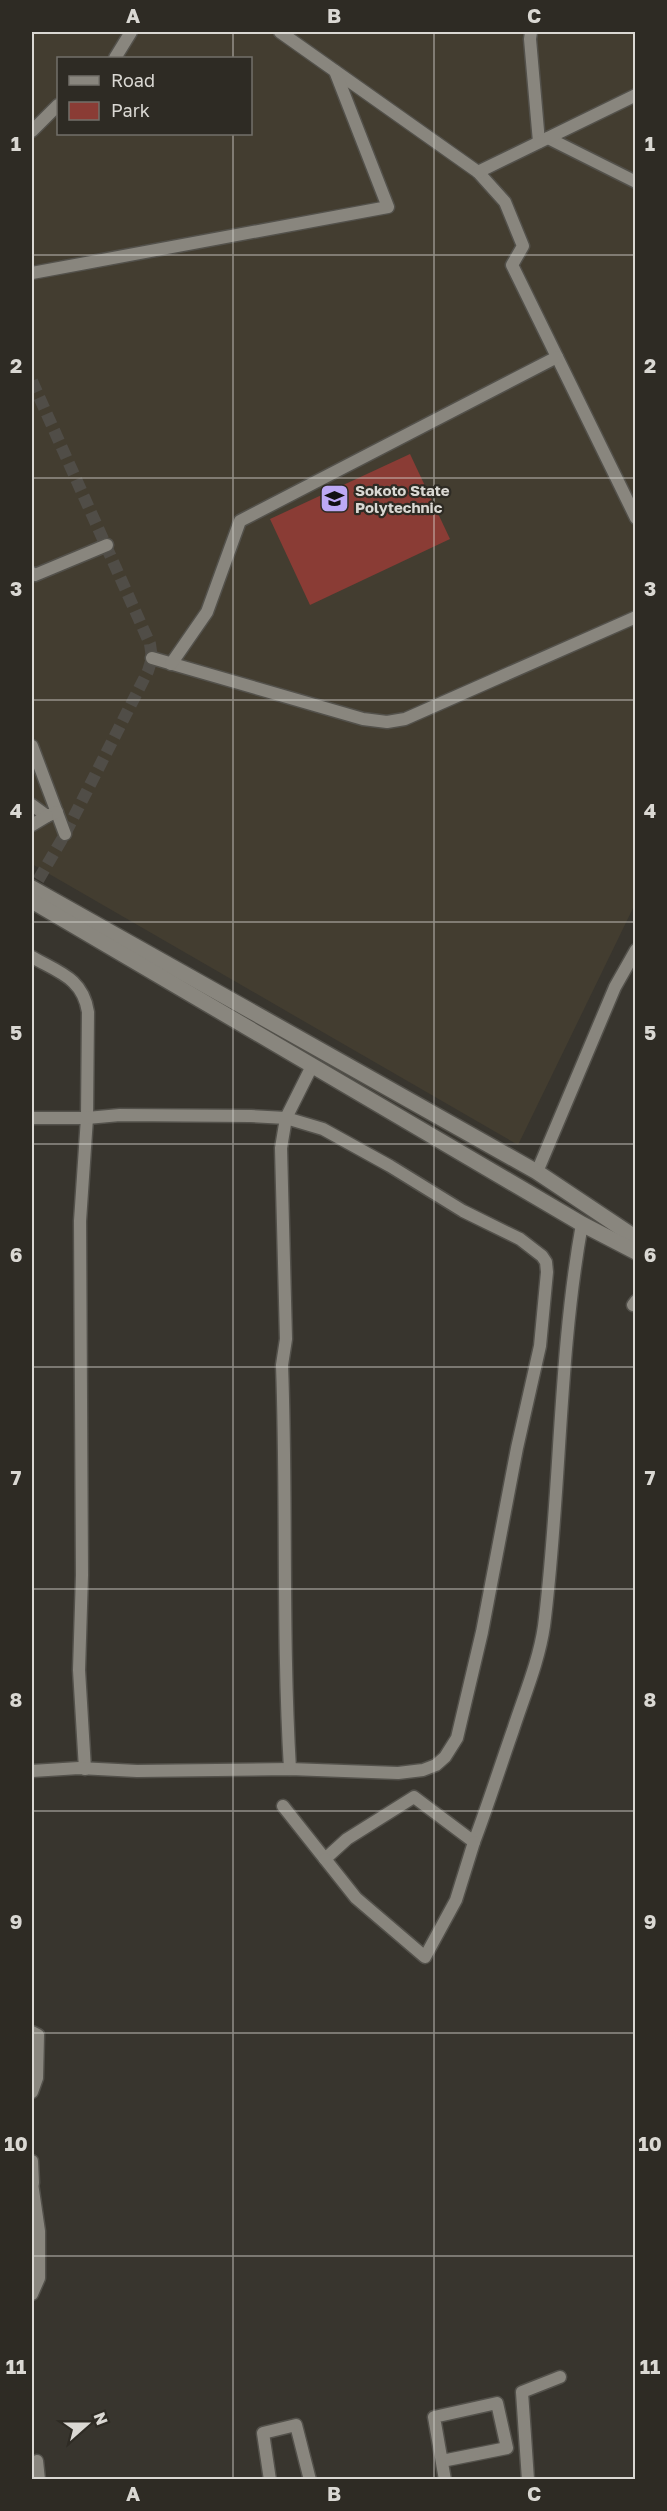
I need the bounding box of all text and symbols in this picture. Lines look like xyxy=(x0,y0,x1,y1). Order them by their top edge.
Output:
text: A xyxy=(126,3,140,27)
text: B xyxy=(327,3,341,27)
text: C xyxy=(527,3,541,27)
legend xyxy=(57,57,252,135)
text: Road xyxy=(111,69,155,91)
text: Park xyxy=(111,99,150,121)
text: 1 xyxy=(11,131,21,155)
text: 1 xyxy=(645,131,655,155)
text: 2 xyxy=(10,353,22,377)
text: 2 xyxy=(644,353,656,377)
place label: Sokoto State Polytechnic xyxy=(355,481,450,516)
school or university icon: Sokoto State Polytechnic xyxy=(318,483,350,515)
text: 3 xyxy=(10,576,22,600)
text: 3 xyxy=(644,576,656,600)
text: 4 xyxy=(10,798,22,822)
text: 4 xyxy=(644,798,656,822)
text: 5 xyxy=(10,1020,22,1044)
text: 5 xyxy=(644,1020,656,1044)
text: 6 xyxy=(10,1242,22,1266)
text: 6 xyxy=(644,1242,656,1266)
text: 7 xyxy=(11,1465,22,1489)
text: 7 xyxy=(645,1465,656,1489)
text: 8 xyxy=(10,1687,22,1711)
text: 8 xyxy=(644,1687,656,1711)
text: 9 xyxy=(10,1909,22,1933)
text: 9 xyxy=(644,1909,656,1933)
text: 10 xyxy=(4,2131,28,2155)
text: 10 xyxy=(638,2131,662,2155)
text: 11 xyxy=(6,2354,26,2378)
text: 11 xyxy=(640,2354,660,2378)
north arrow xyxy=(57,2394,117,2454)
text: N xyxy=(89,2409,113,2428)
text: A xyxy=(126,2481,140,2505)
text: B xyxy=(327,2481,341,2505)
text: C xyxy=(527,2481,541,2505)

